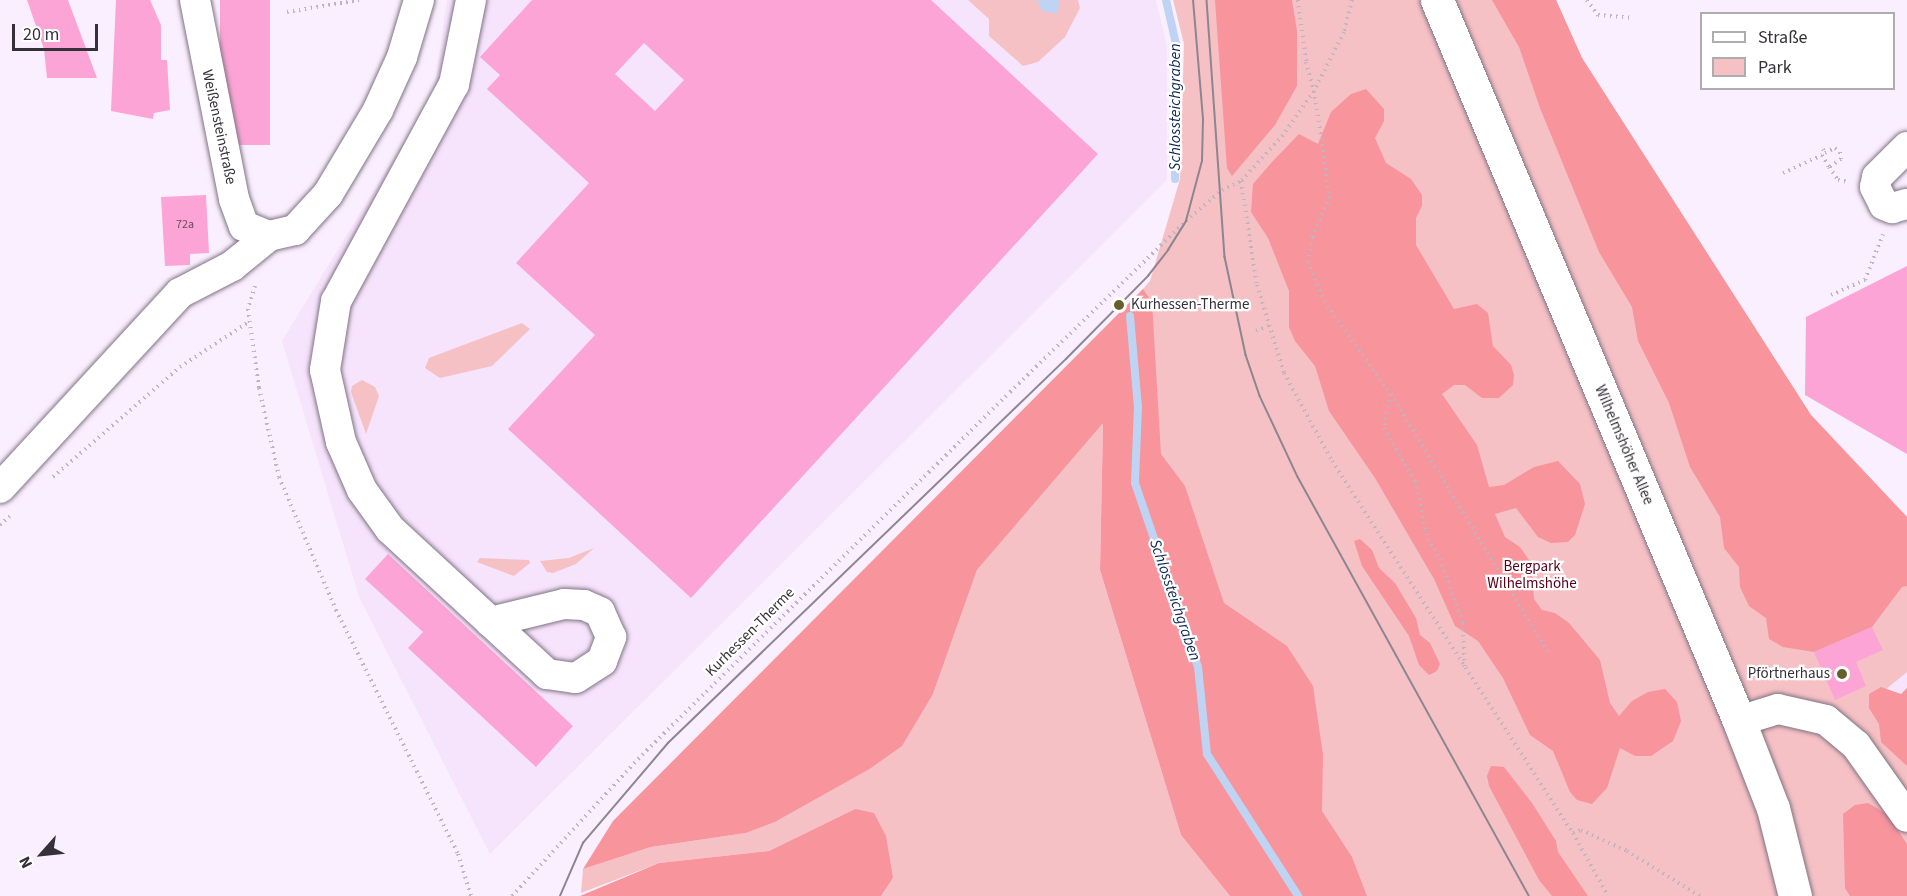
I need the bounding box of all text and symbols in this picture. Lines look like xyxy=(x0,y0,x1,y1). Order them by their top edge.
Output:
scale bar xyxy=(15,12,100,50)
legend xyxy=(1700,12,1895,90)
text: 20 m xyxy=(23,22,59,47)
text: Straße xyxy=(1758,25,1807,50)
water label: Schlossteichgraben xyxy=(1165,43,1185,171)
text: Park xyxy=(1758,55,1792,80)
street label: Weißensteinstraße xyxy=(198,68,240,186)
house number: 72a xyxy=(176,218,194,232)
place label: Kurhessen-Therme xyxy=(1131,296,1249,314)
marker: Kurhessen-Therme xyxy=(1112,298,1126,312)
street label: Wilhelmshöher Allee xyxy=(1591,382,1657,508)
water label: Schlossteichgraben xyxy=(1145,537,1205,663)
park label: Bergpark Wilhelmshöhe xyxy=(1487,557,1577,592)
street label: Kurhessen-Therme xyxy=(702,584,798,680)
place label: Pförtnerhaus xyxy=(1748,665,1830,683)
marker: Pförtnerhaus xyxy=(1835,667,1849,681)
north arrow xyxy=(12,824,72,884)
text: N xyxy=(14,852,38,872)

